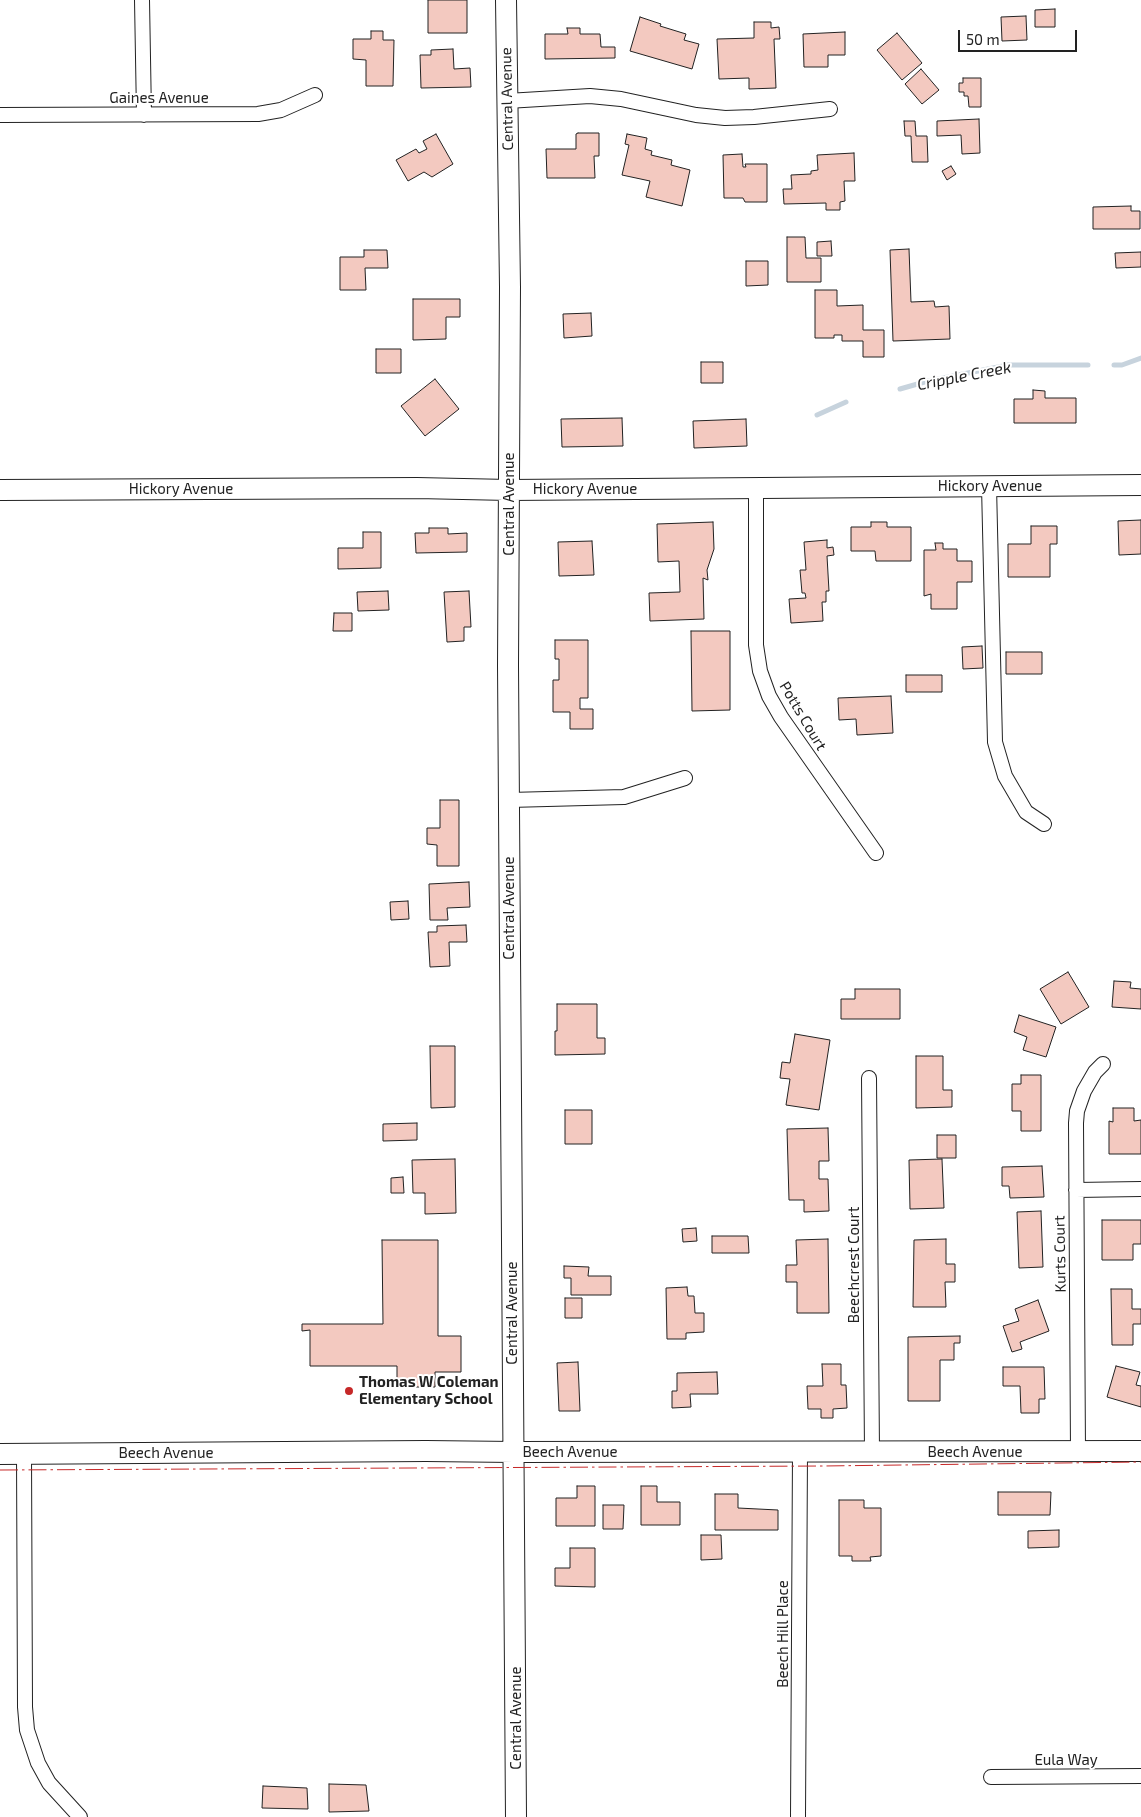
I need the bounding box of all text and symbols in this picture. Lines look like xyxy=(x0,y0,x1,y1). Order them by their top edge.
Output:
scale bar xyxy=(961,20,1080,52)
text: 50 m xyxy=(966,30,1000,48)
street label: Central Avenue xyxy=(497,47,517,151)
street label: Gaines Avenue xyxy=(109,89,209,107)
water label: Cripple Creek xyxy=(915,357,1013,395)
street label: Central Avenue xyxy=(500,452,518,556)
street label: Hickory Avenue xyxy=(938,477,1042,495)
street label: Hickory Avenue xyxy=(129,480,233,498)
street label: Hickory Avenue xyxy=(533,480,637,498)
street label: Potts Court xyxy=(775,678,831,754)
street label: Central Avenue xyxy=(500,856,518,960)
street label: Beechcrest Court xyxy=(845,1207,863,1323)
street label: Kurts Court xyxy=(1050,1215,1070,1293)
street label: Central Avenue xyxy=(503,1261,521,1365)
place label: Thomas W Coleman Elementary School xyxy=(359,1373,499,1408)
marker: Thomas W Coleman Elementary School xyxy=(343,1385,355,1397)
street label: Beech Avenue xyxy=(522,1443,618,1461)
street label: Beech Avenue xyxy=(927,1443,1023,1461)
street label: Beech Avenue xyxy=(118,1444,214,1462)
street label: Beech Hill Place xyxy=(774,1580,792,1688)
street label: Central Avenue xyxy=(507,1666,525,1770)
street label: Eula Way xyxy=(1034,1751,1098,1769)

